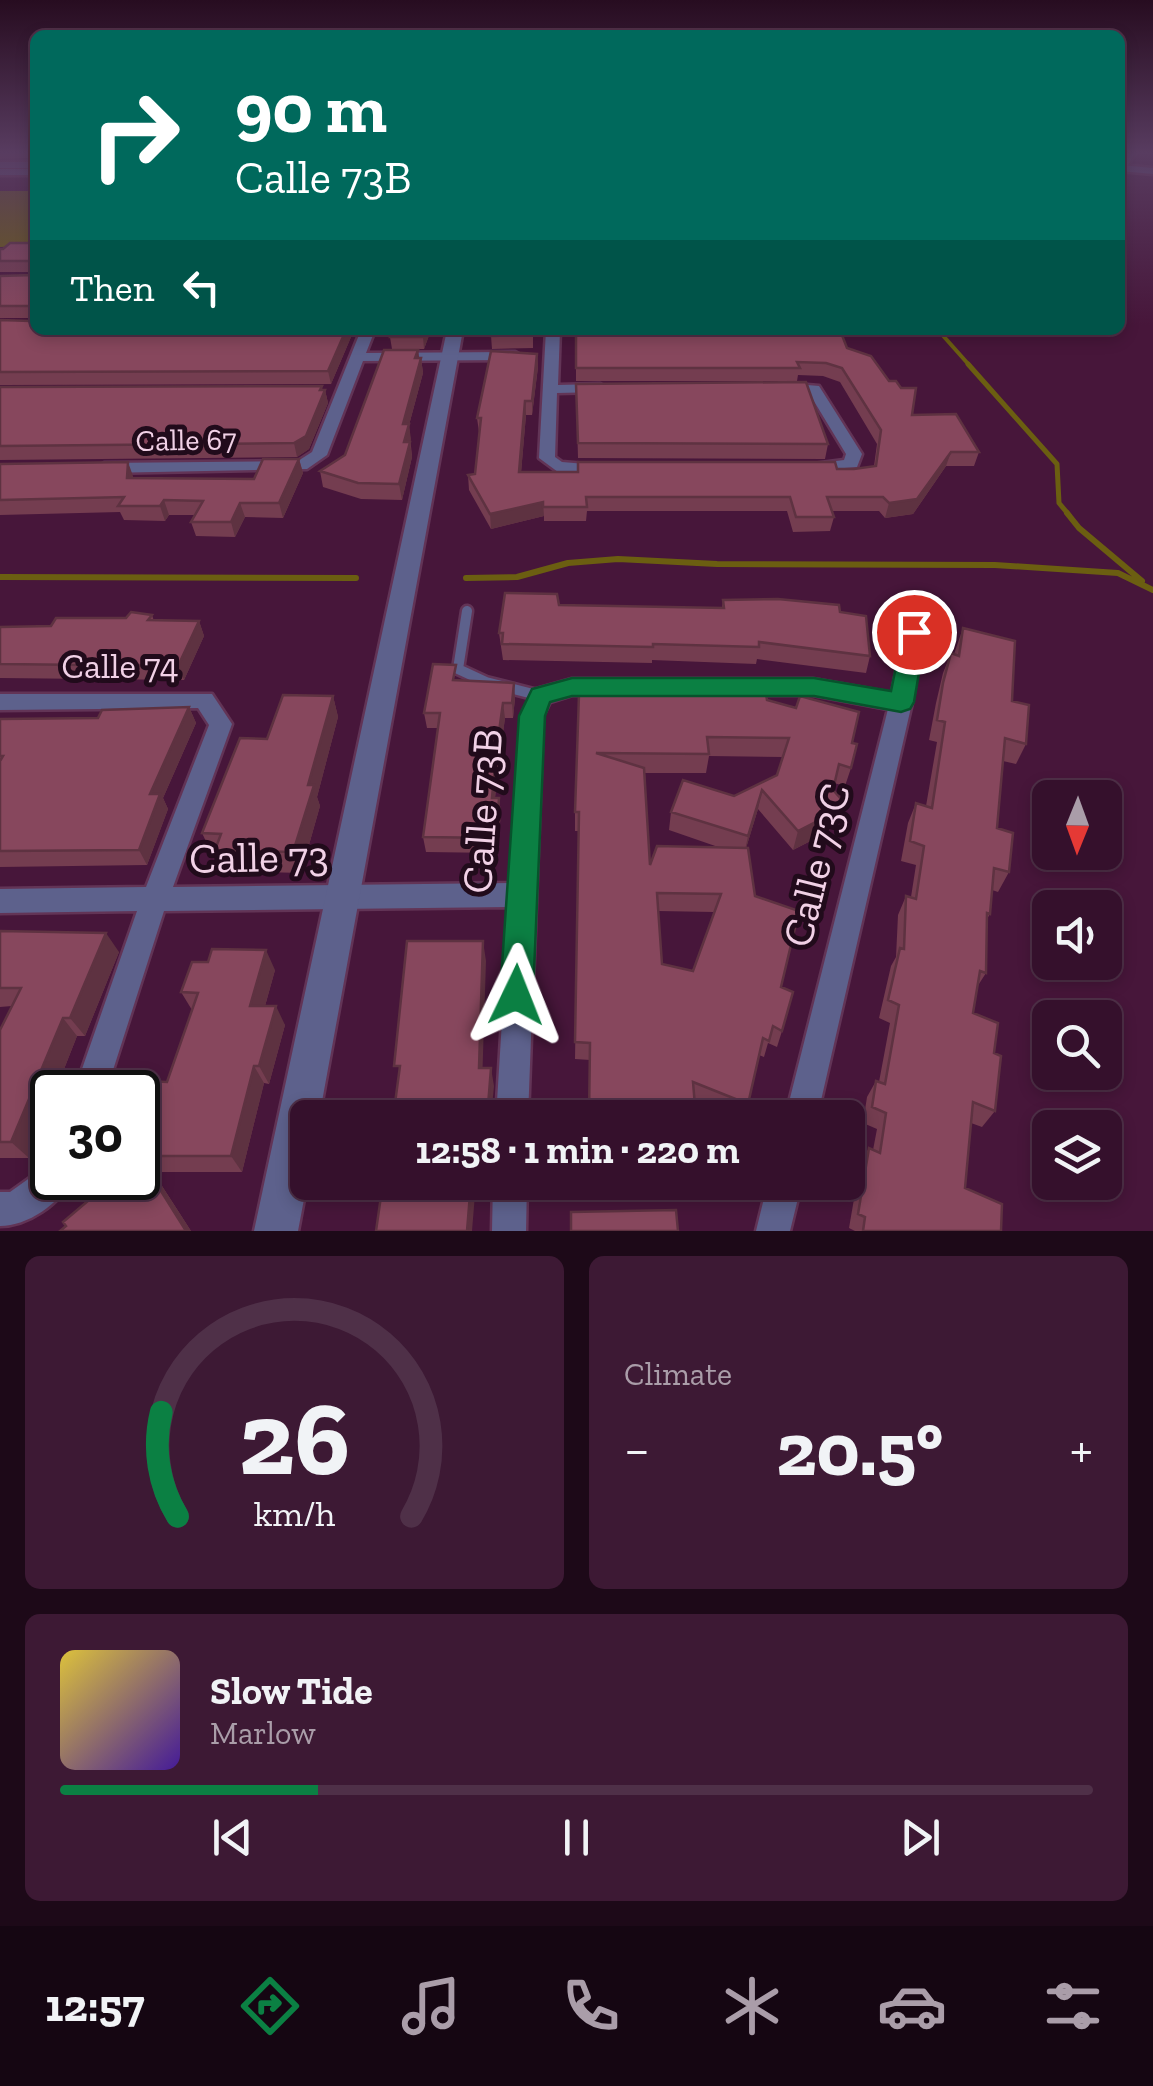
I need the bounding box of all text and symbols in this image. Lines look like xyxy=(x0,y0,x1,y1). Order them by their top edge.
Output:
text: 90 m xyxy=(235,66,387,150)
icon: right xyxy=(70,70,200,200)
text: Calle 73B xyxy=(235,151,412,205)
icon: left xyxy=(174,260,229,315)
text: Then xyxy=(70,265,154,311)
street label: Calle 67 xyxy=(135,421,237,459)
pin xyxy=(872,590,957,675)
icon: arrive xyxy=(887,605,942,660)
street label: Calle 74 xyxy=(61,645,179,687)
street label: Calle 73B xyxy=(451,727,513,895)
street label: Calle 73C xyxy=(771,778,861,952)
north arrow xyxy=(1032,780,1122,870)
map controls xyxy=(1032,780,1122,1200)
street label: Calle 73 xyxy=(189,830,329,884)
button: sound xyxy=(1032,890,1122,980)
position arrow xyxy=(464,943,568,1047)
button: search xyxy=(1032,1000,1122,1090)
speed limit sign: 30 xyxy=(30,1070,160,1200)
button: layers xyxy=(1032,1110,1122,1200)
text: 12:58 · 1 min · 220 m xyxy=(415,1127,740,1173)
text: Climate xyxy=(624,1355,732,1393)
text: 26 xyxy=(239,1376,350,1501)
text: 20.5° xyxy=(776,1404,943,1494)
text: − xyxy=(624,1416,650,1482)
text: + xyxy=(1070,1416,1093,1482)
text: km/h xyxy=(254,1492,335,1535)
text: Slow Tide xyxy=(210,1668,373,1714)
text: Marlow xyxy=(210,1714,316,1752)
icon: previous xyxy=(205,1810,260,1865)
icon: pause xyxy=(549,1810,604,1865)
icon: next xyxy=(893,1810,948,1865)
icon: directions xyxy=(235,1971,305,2041)
icon: music xyxy=(396,1971,466,2041)
icon: phone xyxy=(556,1971,626,2041)
icon: climate xyxy=(717,1971,787,2041)
icon: car xyxy=(877,1971,947,2041)
icon: filters xyxy=(1038,1971,1108,2041)
text: 12:57 xyxy=(45,1979,145,2033)

